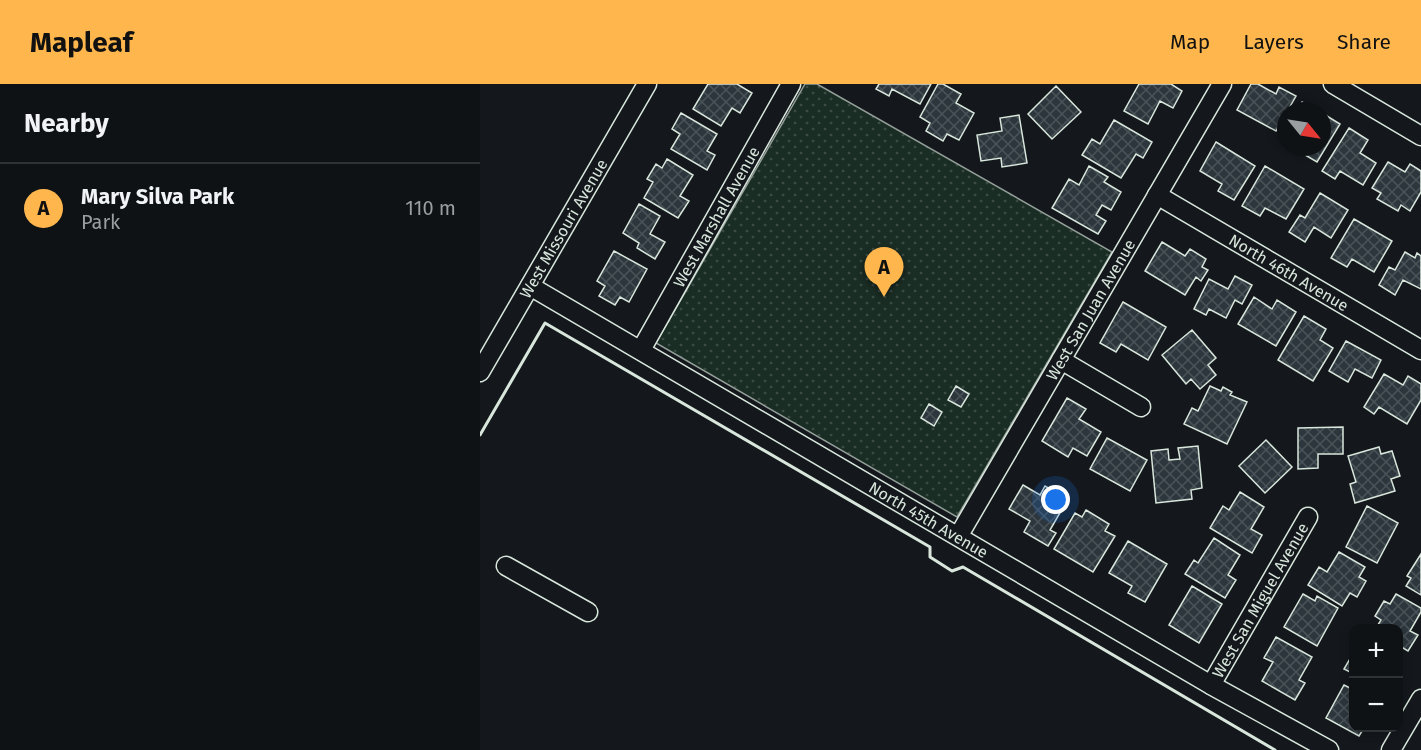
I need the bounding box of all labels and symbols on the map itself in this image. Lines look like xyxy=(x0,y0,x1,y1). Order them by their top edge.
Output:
north arrow xyxy=(1277,102,1331,156)
street label: West Marshall Avenue xyxy=(669,143,763,290)
street label: West Missouri Avenue xyxy=(515,155,611,301)
street label: North 46th Avenue xyxy=(1226,230,1352,315)
street label: West San Juan Avenue xyxy=(1042,236,1139,383)
pin: A xyxy=(864,248,904,297)
street label: North 45th Avenue xyxy=(866,477,992,562)
your location xyxy=(1041,485,1070,514)
street label: West San Miguel Avenue xyxy=(1208,519,1312,681)

